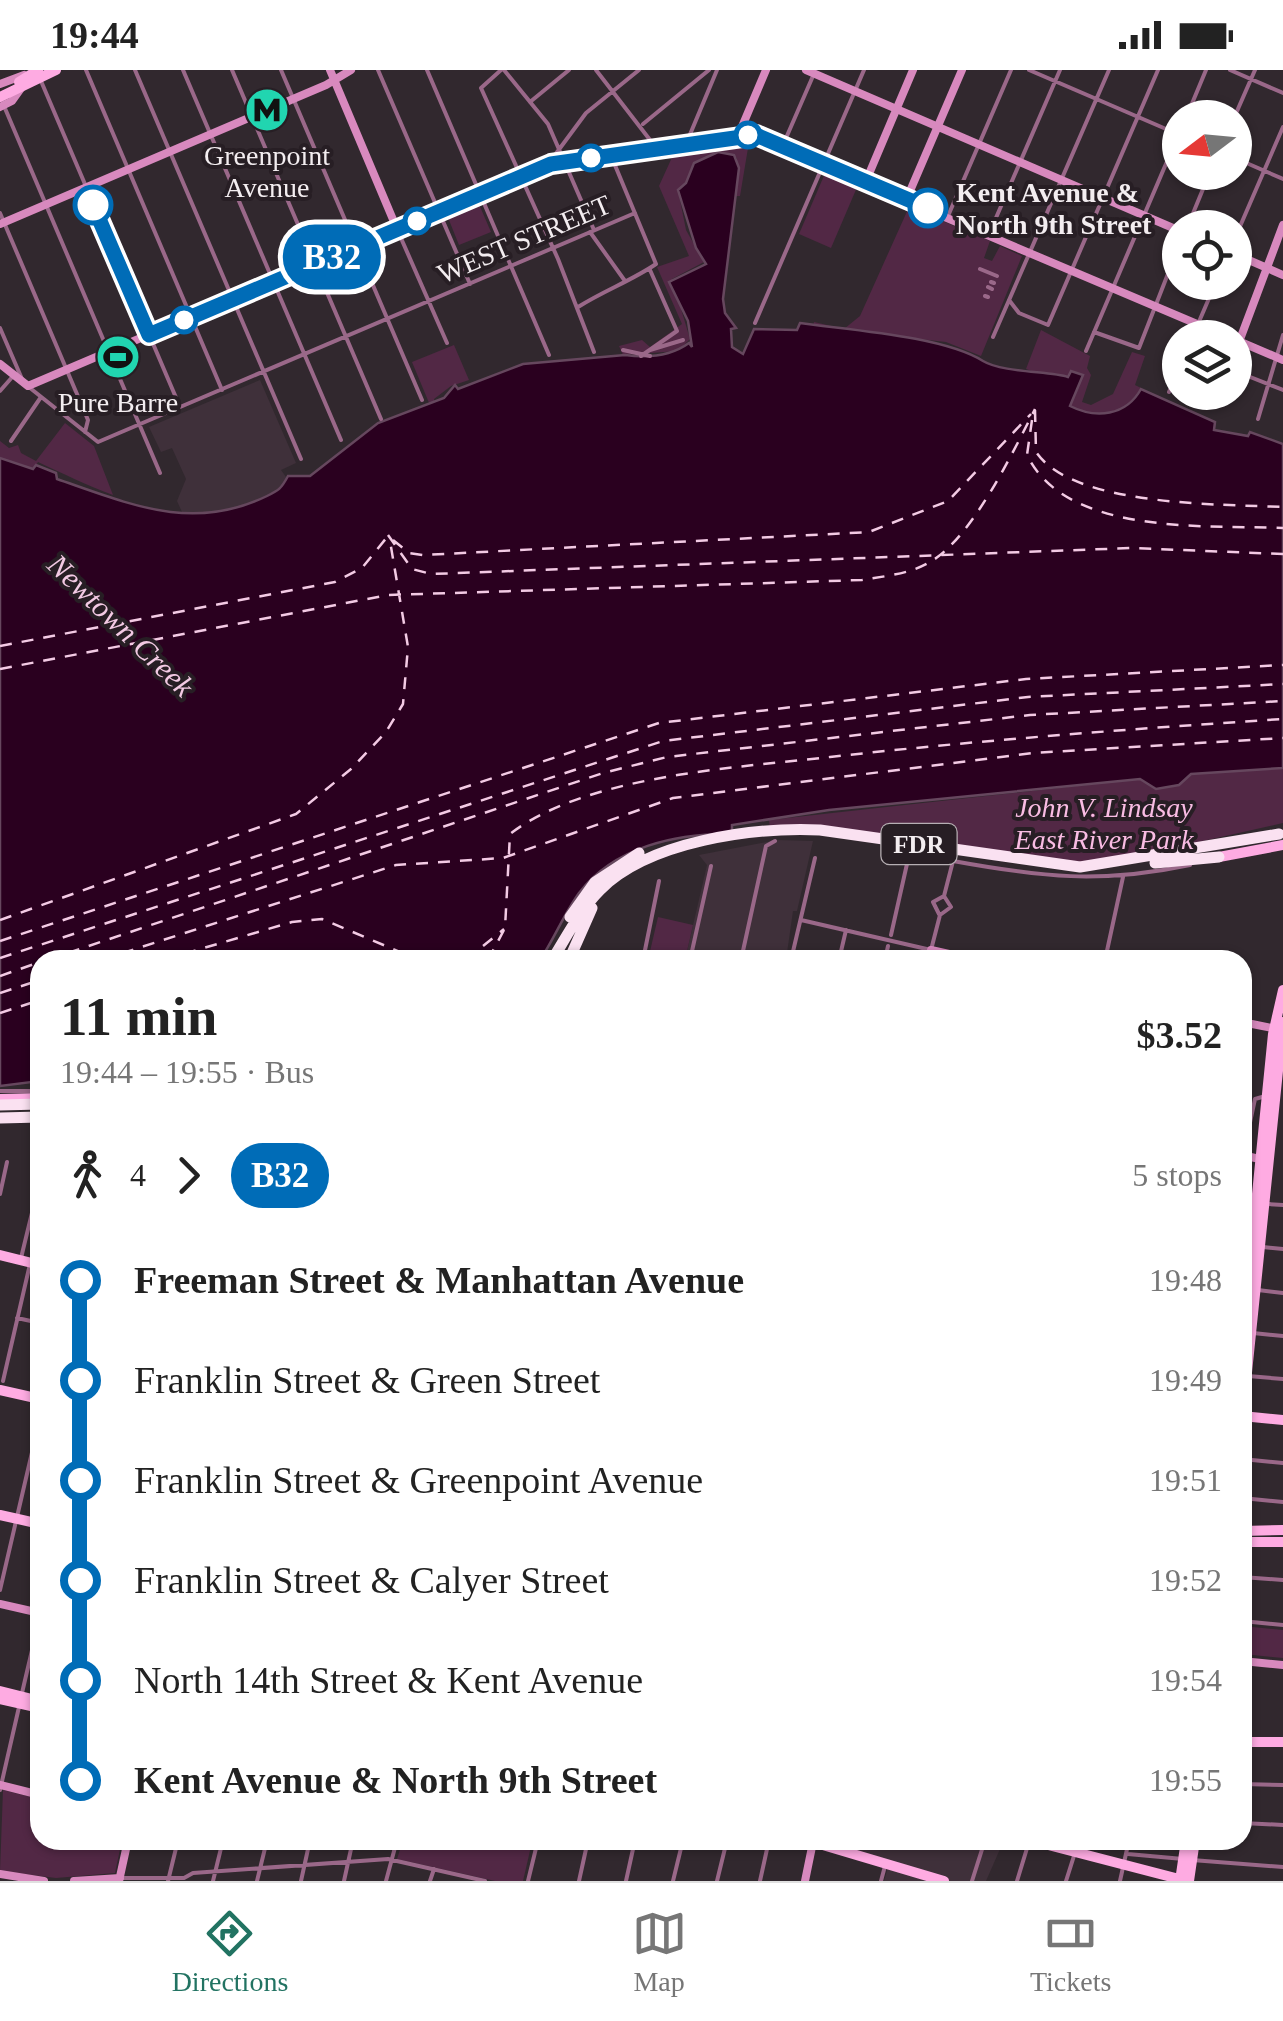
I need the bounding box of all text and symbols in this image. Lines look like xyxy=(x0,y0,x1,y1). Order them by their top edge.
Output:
text: 19:44 xyxy=(50,14,139,56)
metro station icon: Greenpoint Avenue xyxy=(244,87,290,133)
north arrow xyxy=(1162,100,1252,190)
map controls xyxy=(1162,100,1252,410)
unlabelled marker xyxy=(735,122,761,148)
place label: Greenpoint Avenue xyxy=(204,140,330,203)
unlabelled marker xyxy=(578,145,604,171)
place label: Kent Avenue & North 9th Street xyxy=(956,177,1152,240)
unlabelled marker xyxy=(74,186,112,224)
street label: WEST STREET xyxy=(433,189,615,289)
marker: Kent Avenue & North 9th Street xyxy=(909,189,947,227)
unlabelled marker xyxy=(404,208,430,234)
button: locate xyxy=(1162,210,1252,300)
line badge: B32 xyxy=(274,224,390,290)
text: B32 xyxy=(303,238,361,277)
unlabelled marker xyxy=(171,307,197,333)
button: layers xyxy=(1162,320,1252,410)
sports icon: Pure Barre xyxy=(95,334,141,380)
place label: Pure Barre xyxy=(58,387,178,418)
water label: Newtown Creek xyxy=(41,547,201,703)
park label: John V. Lindsay East River Park xyxy=(1014,792,1194,855)
road number: FDR xyxy=(882,824,956,864)
text: 11 min xyxy=(60,986,217,1047)
text: $3.52 xyxy=(1137,1014,1222,1056)
text: 19:44 – 19:55 · Bus xyxy=(60,1054,314,1090)
icon: walk xyxy=(60,1148,115,1203)
icon: forward xyxy=(161,1148,216,1203)
text: B32 xyxy=(251,1156,309,1195)
text: 4 xyxy=(130,1157,146,1193)
text: 5 stops xyxy=(1132,1157,1222,1193)
text: Freeman Street & Manhattan Avenue xyxy=(134,1259,744,1301)
text: 19:48 xyxy=(1149,1262,1222,1298)
text: Franklin Street & Green Street xyxy=(134,1359,600,1401)
text: 19:49 xyxy=(1149,1362,1222,1398)
text: Franklin Street & Greenpoint Avenue xyxy=(134,1459,703,1501)
text: 19:51 xyxy=(1149,1462,1222,1498)
text: Franklin Street & Calyer Street xyxy=(134,1559,609,1601)
text: 19:52 xyxy=(1149,1562,1222,1598)
text: North 14th Street & Kent Avenue xyxy=(134,1659,643,1701)
text: 19:54 xyxy=(1149,1662,1222,1698)
text: Kent Avenue & North 9th Street xyxy=(134,1759,657,1801)
text: 19:55 xyxy=(1149,1762,1222,1798)
tab: Directions xyxy=(172,1906,288,1998)
tab: Map xyxy=(632,1906,687,1998)
tab: Tickets xyxy=(1030,1906,1111,1998)

